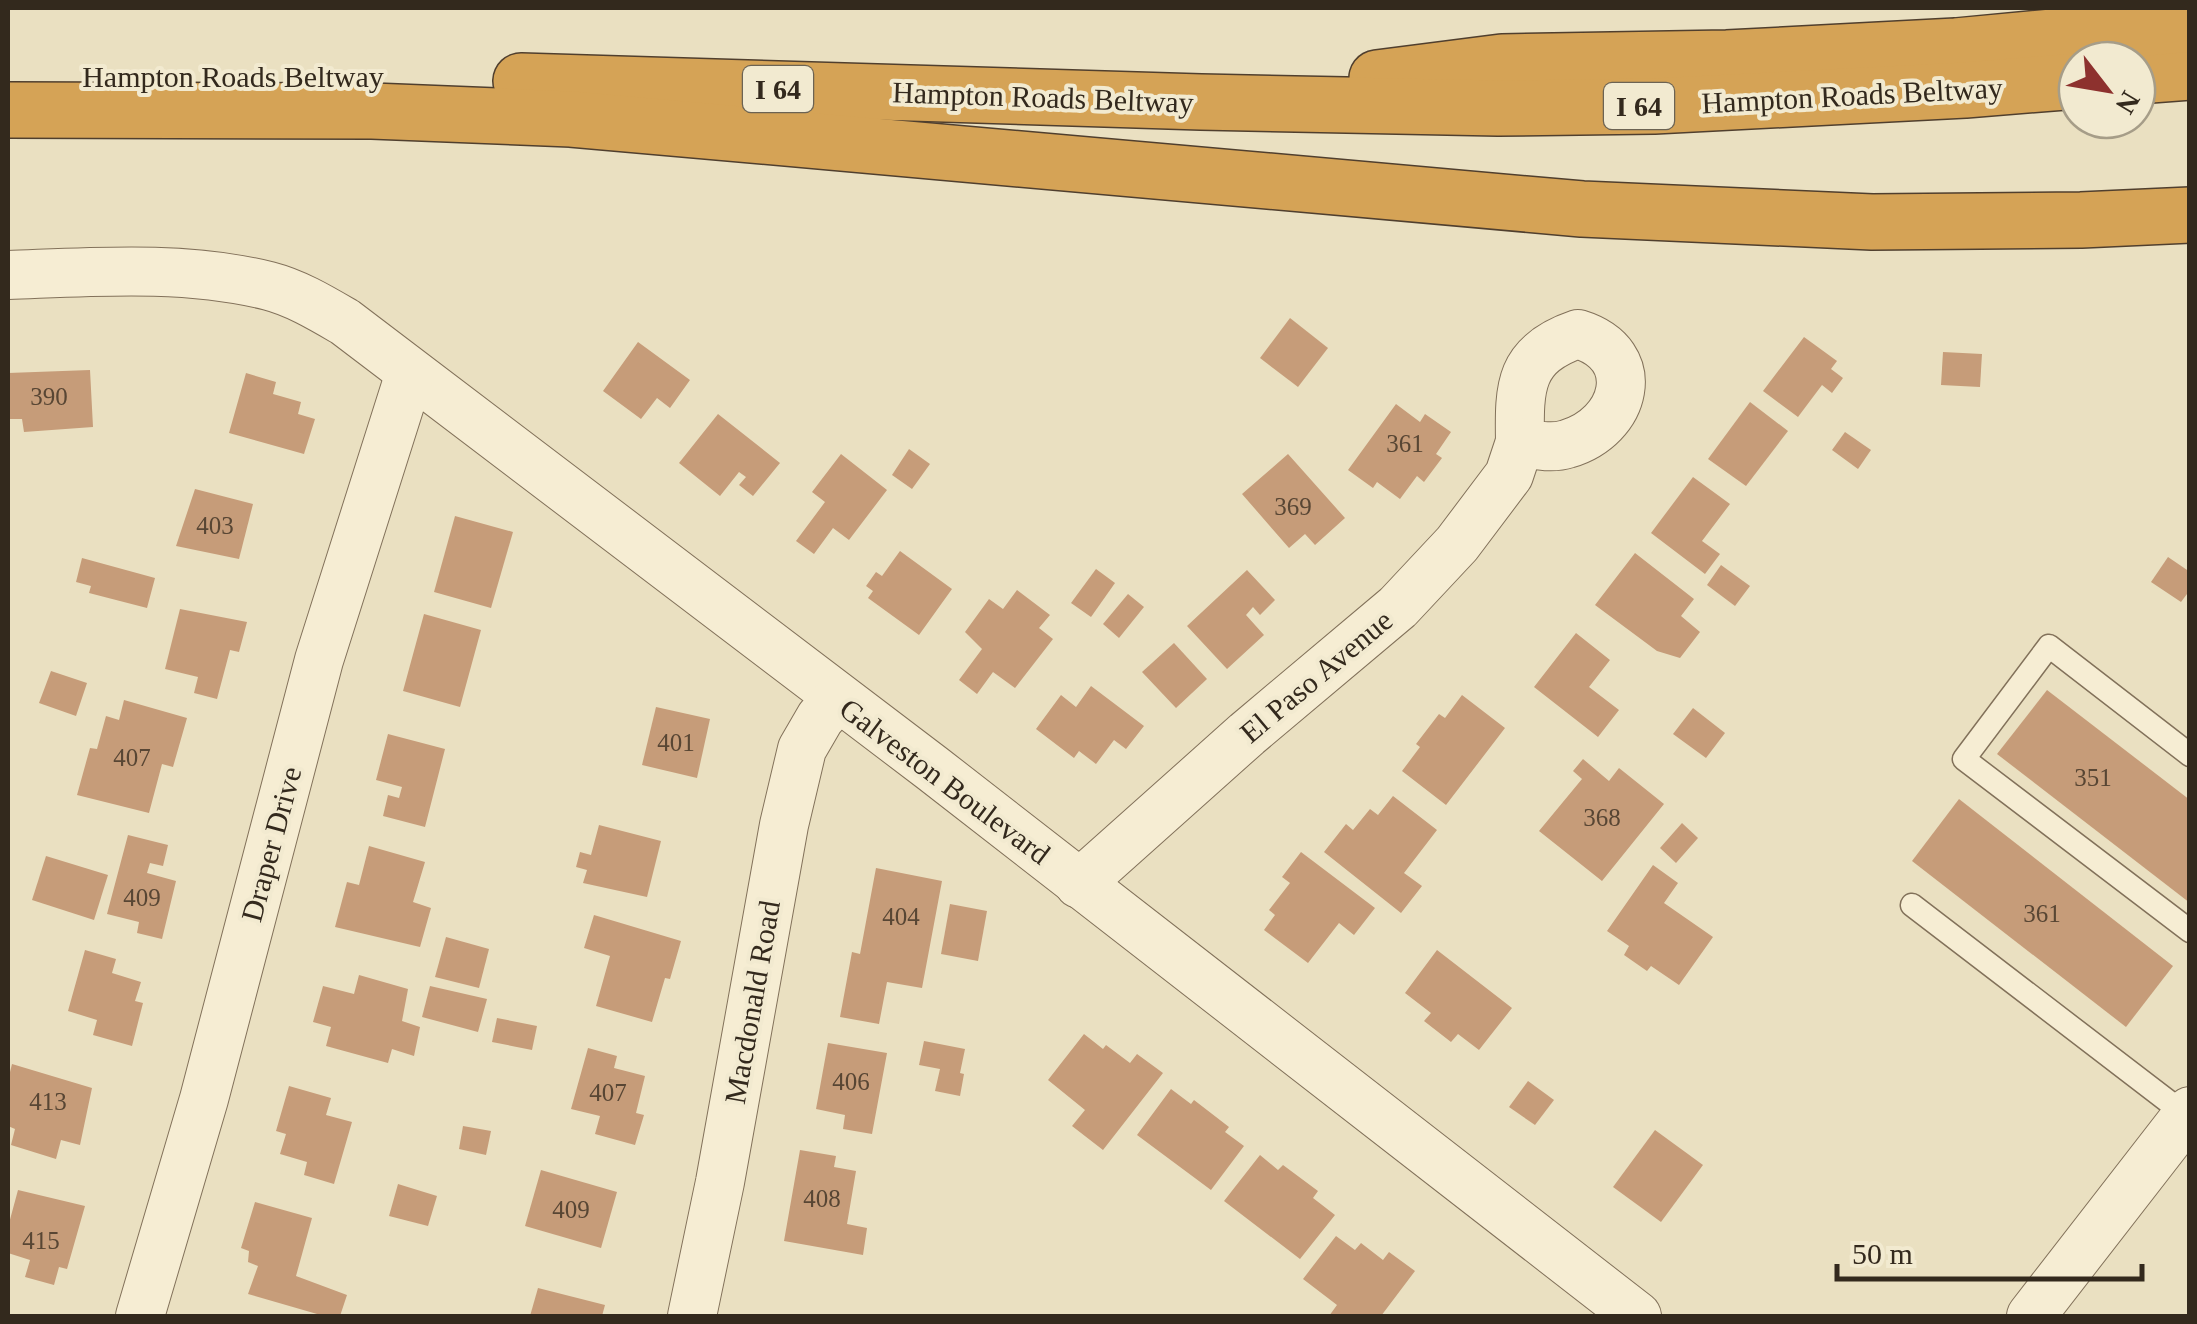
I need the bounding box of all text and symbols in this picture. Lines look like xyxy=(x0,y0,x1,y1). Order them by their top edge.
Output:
north arrow xyxy=(2057,40,2157,140)
street label: Hampton Roads Beltway xyxy=(82,60,384,93)
road number: I 64 xyxy=(743,66,813,112)
street label: Hampton Roads Beltway xyxy=(1701,71,2003,119)
street label: Hampton Roads Beltway xyxy=(892,75,1194,119)
road number: I 64 xyxy=(1604,83,1674,129)
text: N xyxy=(2110,86,2146,119)
house number: 390 xyxy=(30,383,68,410)
house number: 361 xyxy=(1386,430,1424,457)
house number: 369 xyxy=(1274,493,1312,520)
house number: 403 xyxy=(196,512,234,539)
street label: El Paso Avenue xyxy=(1233,603,1399,749)
street label: Galveston Boulevard xyxy=(834,691,1056,871)
house number: 401 xyxy=(657,729,695,756)
house number: 407 xyxy=(113,744,151,771)
street label: Draper Drive xyxy=(234,763,308,925)
house number: 351 xyxy=(2074,764,2112,791)
house number: 368 xyxy=(1583,804,1621,831)
house number: 409 xyxy=(123,884,161,911)
street label: Macdonald Road xyxy=(718,898,786,1106)
house number: 361 xyxy=(2023,900,2061,927)
house number: 404 xyxy=(882,903,920,930)
house number: 406 xyxy=(832,1068,870,1095)
house number: 407 xyxy=(589,1079,627,1106)
house number: 413 xyxy=(29,1088,67,1115)
house number: 408 xyxy=(803,1185,841,1212)
house number: 409 xyxy=(552,1196,590,1223)
scale bar xyxy=(1837,1219,2142,1281)
house number: 415 xyxy=(22,1227,60,1254)
text: 50 m xyxy=(1852,1237,1913,1270)

